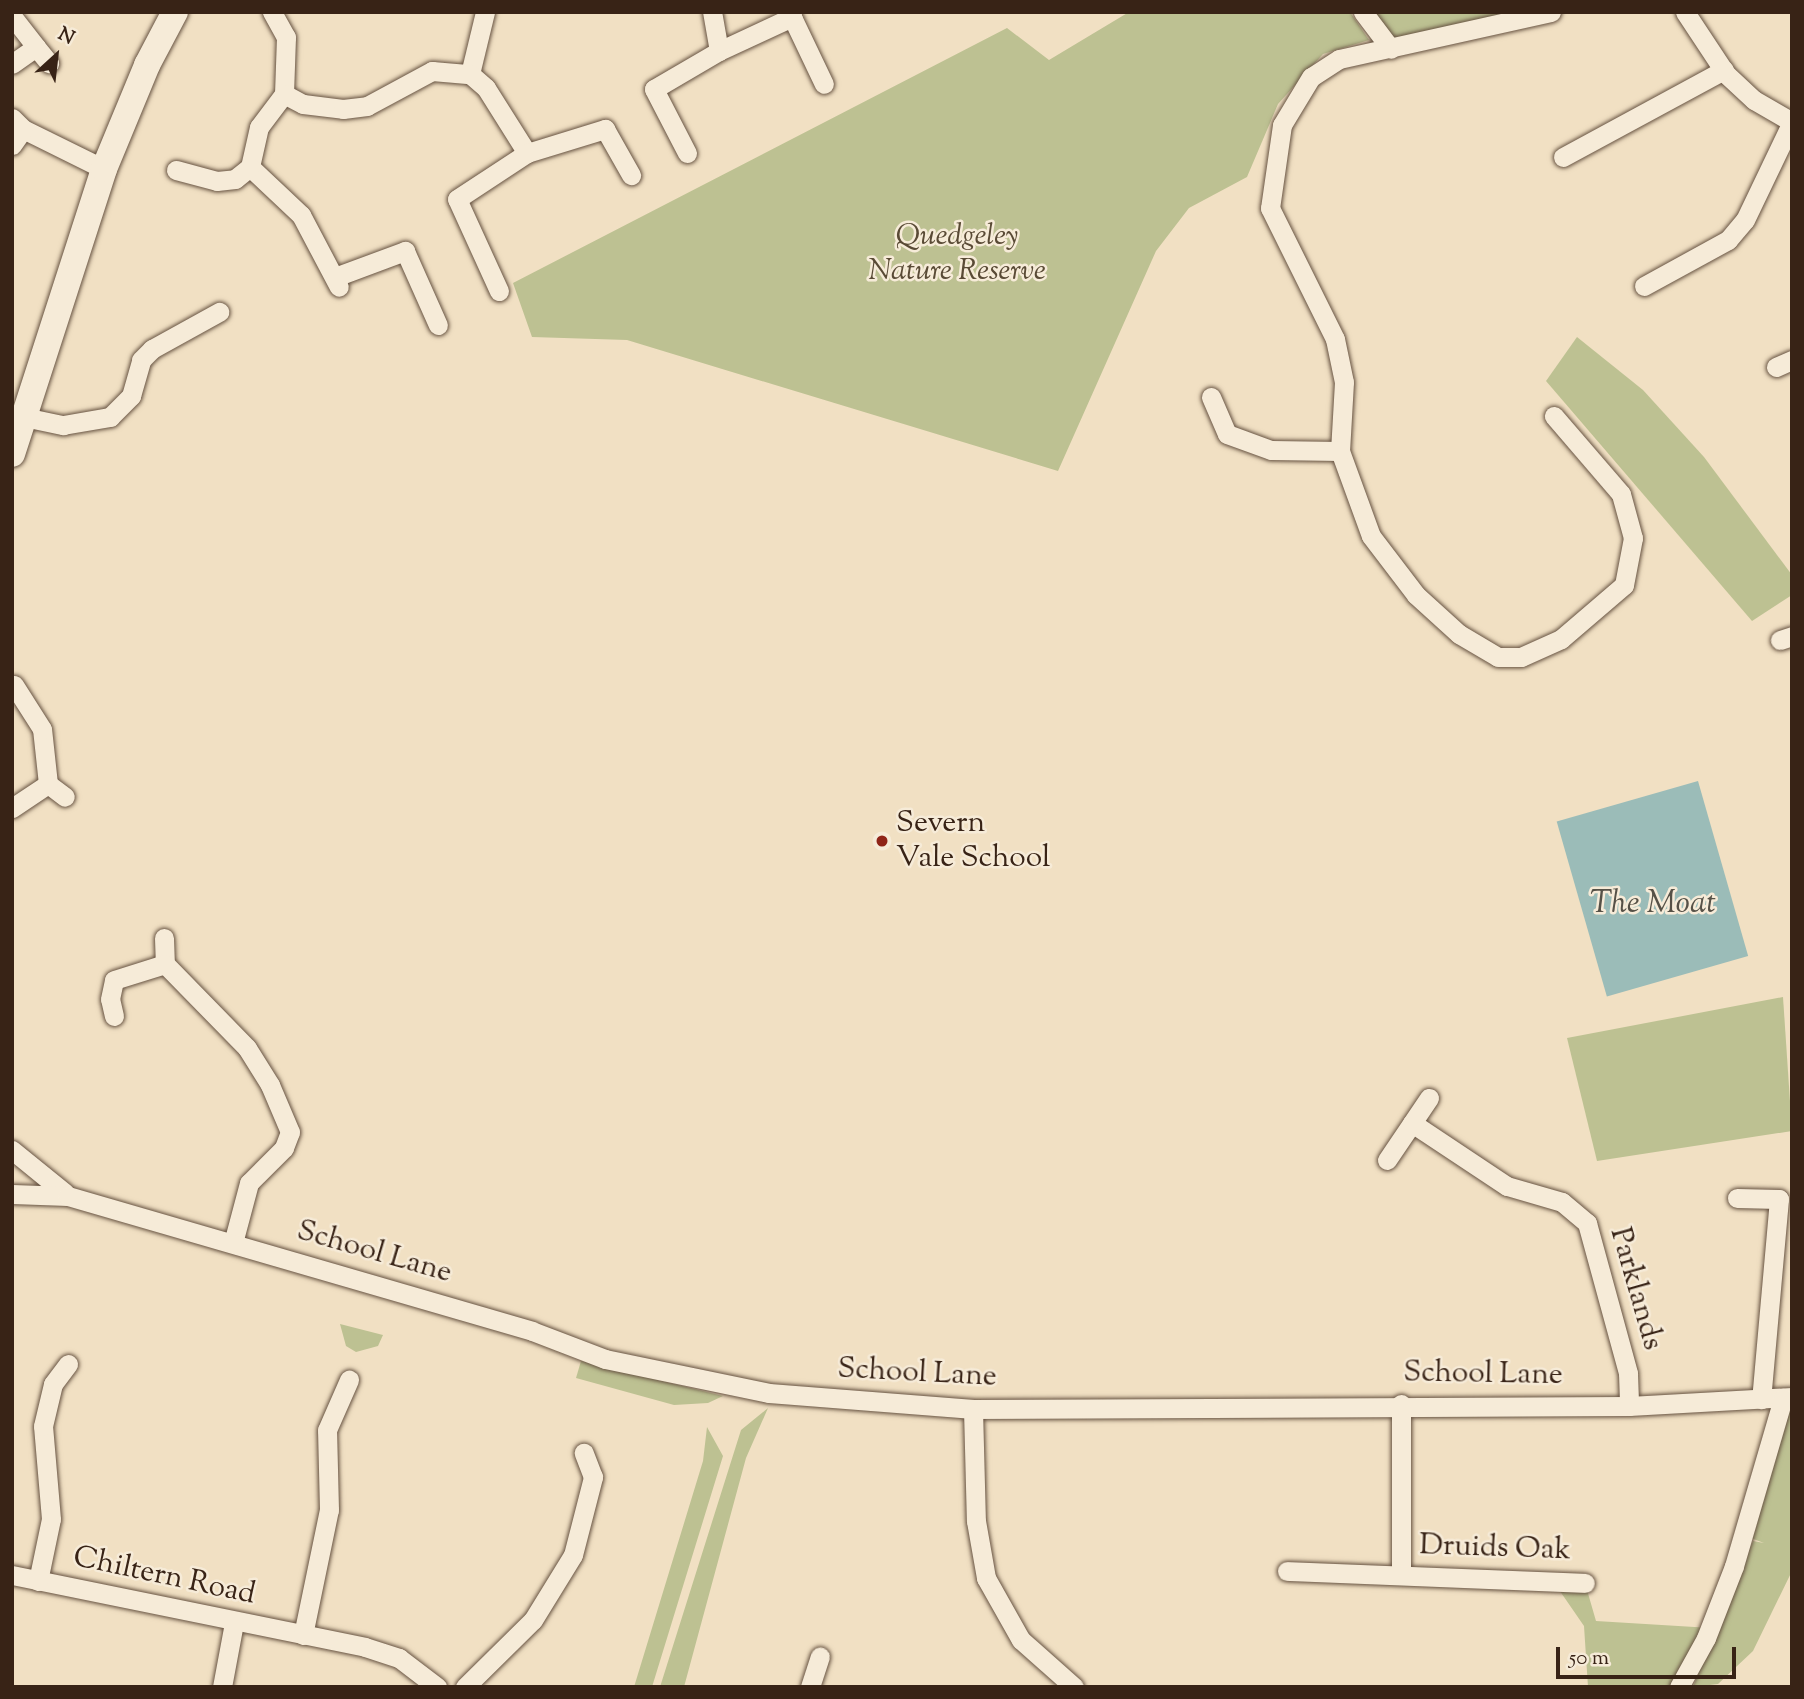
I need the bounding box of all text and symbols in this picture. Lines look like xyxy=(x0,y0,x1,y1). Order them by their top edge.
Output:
north arrow xyxy=(21,21,91,91)
text: N xyxy=(53,21,79,52)
park label: Quedgeley Nature Reserve xyxy=(868,219,1046,290)
place label: Severn Vale School xyxy=(896,806,1050,876)
marker: Severn Vale School xyxy=(874,833,890,849)
water label: The Moat xyxy=(1590,885,1716,923)
street label: School Lane xyxy=(292,1214,456,1292)
street label: Parklands xyxy=(1600,1224,1670,1354)
street label: School Lane xyxy=(836,1352,998,1396)
street label: School Lane xyxy=(1403,1356,1563,1394)
street label: Druids Oak xyxy=(1419,1528,1571,1570)
street label: Chiltern Road xyxy=(70,1540,258,1614)
scale bar xyxy=(1559,1632,1739,1676)
text: 50 m xyxy=(1569,1644,1609,1674)

